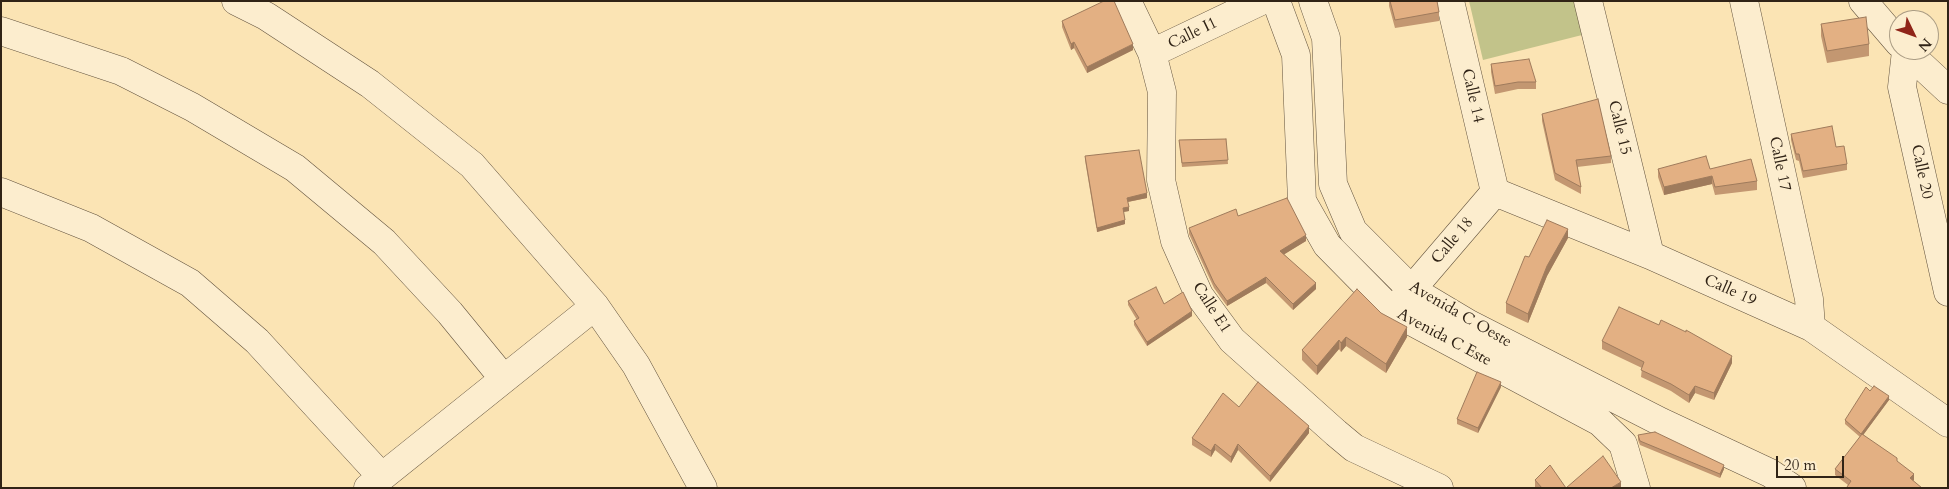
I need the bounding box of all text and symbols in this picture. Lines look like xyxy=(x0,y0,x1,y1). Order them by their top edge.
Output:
north arrow xyxy=(1889,10,1939,60)
street label: Calle I1 xyxy=(1165,14,1221,54)
text: N xyxy=(1914,34,1936,56)
street label: Calle 14 xyxy=(1456,67,1488,125)
street label: Calle 15 xyxy=(1603,99,1635,157)
street label: Calle 17 xyxy=(1764,135,1794,193)
street label: Calle 20 xyxy=(1906,143,1936,201)
street label: Calle 18 xyxy=(1428,214,1478,268)
street label: Calle 19 xyxy=(1701,271,1759,311)
street label: Avenida C Oeste xyxy=(1405,278,1515,352)
street label: Calle E1 xyxy=(1187,279,1235,337)
street label: Avenida C Este xyxy=(1394,305,1494,371)
scale bar xyxy=(1779,446,1846,478)
text: 20 m xyxy=(1784,455,1816,475)

